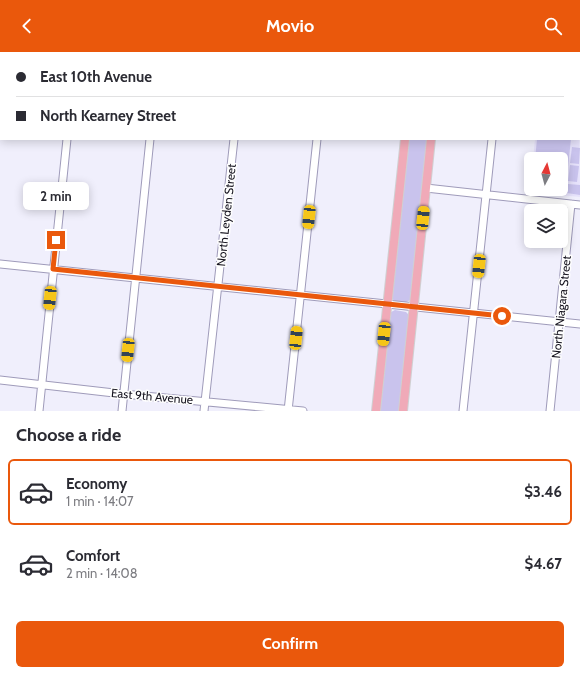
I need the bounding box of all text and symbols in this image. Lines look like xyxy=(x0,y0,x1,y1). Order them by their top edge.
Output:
icon: back xyxy=(16,15,38,37)
text: Movio xyxy=(266,15,314,37)
icon: search xyxy=(542,15,564,37)
text: East 10th Avenue xyxy=(40,68,152,86)
text: North Kearney Street xyxy=(40,107,176,125)
north arrow xyxy=(524,152,568,196)
map controls xyxy=(524,152,568,248)
street label: North Leyden Street xyxy=(213,163,239,267)
callout: 2 min xyxy=(23,182,89,210)
text: 2 min xyxy=(40,188,72,204)
car xyxy=(302,204,316,230)
button: layers xyxy=(524,204,568,248)
car xyxy=(416,205,430,231)
route end xyxy=(47,231,65,249)
car xyxy=(472,253,486,279)
street label: North Niagara Street xyxy=(548,255,574,359)
car xyxy=(43,285,57,311)
route start xyxy=(493,307,511,325)
car xyxy=(377,321,391,347)
car xyxy=(289,325,303,351)
car xyxy=(121,337,135,363)
street label: East 9th Avenue xyxy=(110,385,194,407)
text: Choose a ride xyxy=(16,424,121,446)
icon: car xyxy=(18,474,54,510)
text: Economy xyxy=(66,475,127,493)
text: $3.46 xyxy=(524,483,562,501)
text: 1 min · 14:07 xyxy=(66,493,133,509)
icon: car xyxy=(18,546,54,582)
text: Comfort xyxy=(66,547,120,565)
text: $4.67 xyxy=(525,555,562,573)
text: 2 min · 14:08 xyxy=(66,565,138,581)
button: Confirm xyxy=(16,621,564,667)

